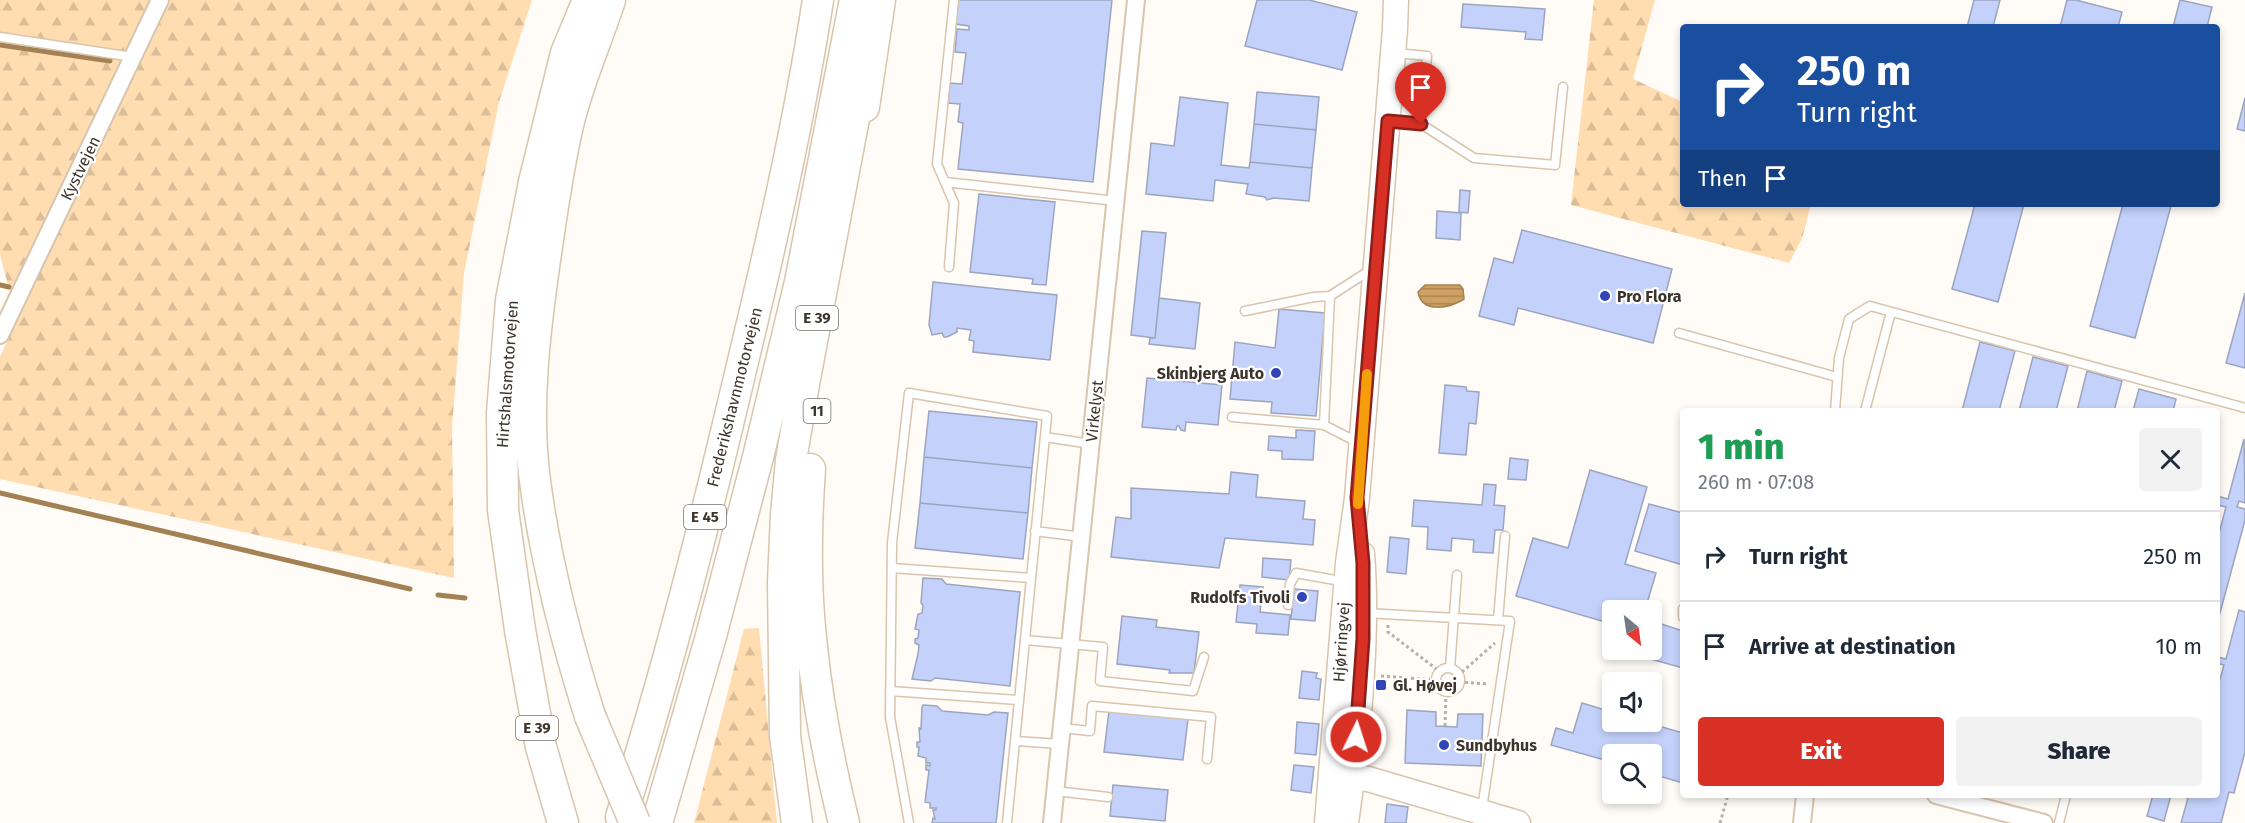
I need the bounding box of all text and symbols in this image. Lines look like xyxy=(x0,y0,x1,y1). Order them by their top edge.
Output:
text: 250 m xyxy=(1797,46,1911,96)
icon: right xyxy=(1698,48,1776,126)
pin xyxy=(1395,62,1446,124)
icon: arrive xyxy=(1404,71,1437,104)
text: Turn right xyxy=(1797,97,1917,129)
street label: Kystvejen xyxy=(57,133,104,204)
icon: arrive xyxy=(1759,162,1792,195)
text: Then xyxy=(1698,165,1747,192)
place label: Pro Flora xyxy=(1617,287,1682,306)
marker: Pro Flora xyxy=(1598,289,1612,303)
street label: Hirtshalsmotorvejen xyxy=(493,299,522,449)
street label: Frederikshavnmotorvejen xyxy=(703,305,766,489)
road number: E 39 xyxy=(796,306,838,330)
place label: Skinbjerg Auto xyxy=(1157,364,1264,383)
marker: Skinbjerg Auto xyxy=(1269,366,1283,380)
street label: Virkelyst xyxy=(1082,379,1107,443)
road number: 11 xyxy=(804,399,830,423)
text: 1 min xyxy=(1698,425,1784,469)
button: close xyxy=(2139,428,2202,491)
text: 260 m · 07:08 xyxy=(1698,470,1814,494)
road number: E 45 xyxy=(684,505,726,529)
icon: right xyxy=(1698,540,1731,573)
text: Turn right xyxy=(1749,543,1848,570)
text: 250 m xyxy=(2143,543,2202,570)
place label: Rudolfs Tivoli xyxy=(1190,588,1290,607)
marker: Rudolfs Tivoli xyxy=(1295,590,1309,604)
north arrow xyxy=(1602,600,1662,660)
map controls xyxy=(1602,600,1662,804)
street label: Hjørringvej xyxy=(1329,601,1354,683)
icon: arrive xyxy=(1698,630,1731,663)
text: Arrive at destination xyxy=(1749,633,1956,660)
text: 10 m xyxy=(2156,633,2202,660)
button: sound xyxy=(1602,672,1662,732)
place label: Gl. Høvej xyxy=(1393,676,1457,695)
marker: Gl. Høvej xyxy=(1374,678,1388,692)
position arrow xyxy=(1324,705,1388,769)
road number: E 39 xyxy=(516,716,558,740)
button: Exit xyxy=(1698,717,1944,786)
button: Share xyxy=(1956,717,2202,786)
place label: Sundbyhus xyxy=(1456,736,1537,755)
marker: Sundbyhus xyxy=(1437,738,1451,752)
button: search xyxy=(1602,744,1662,804)

